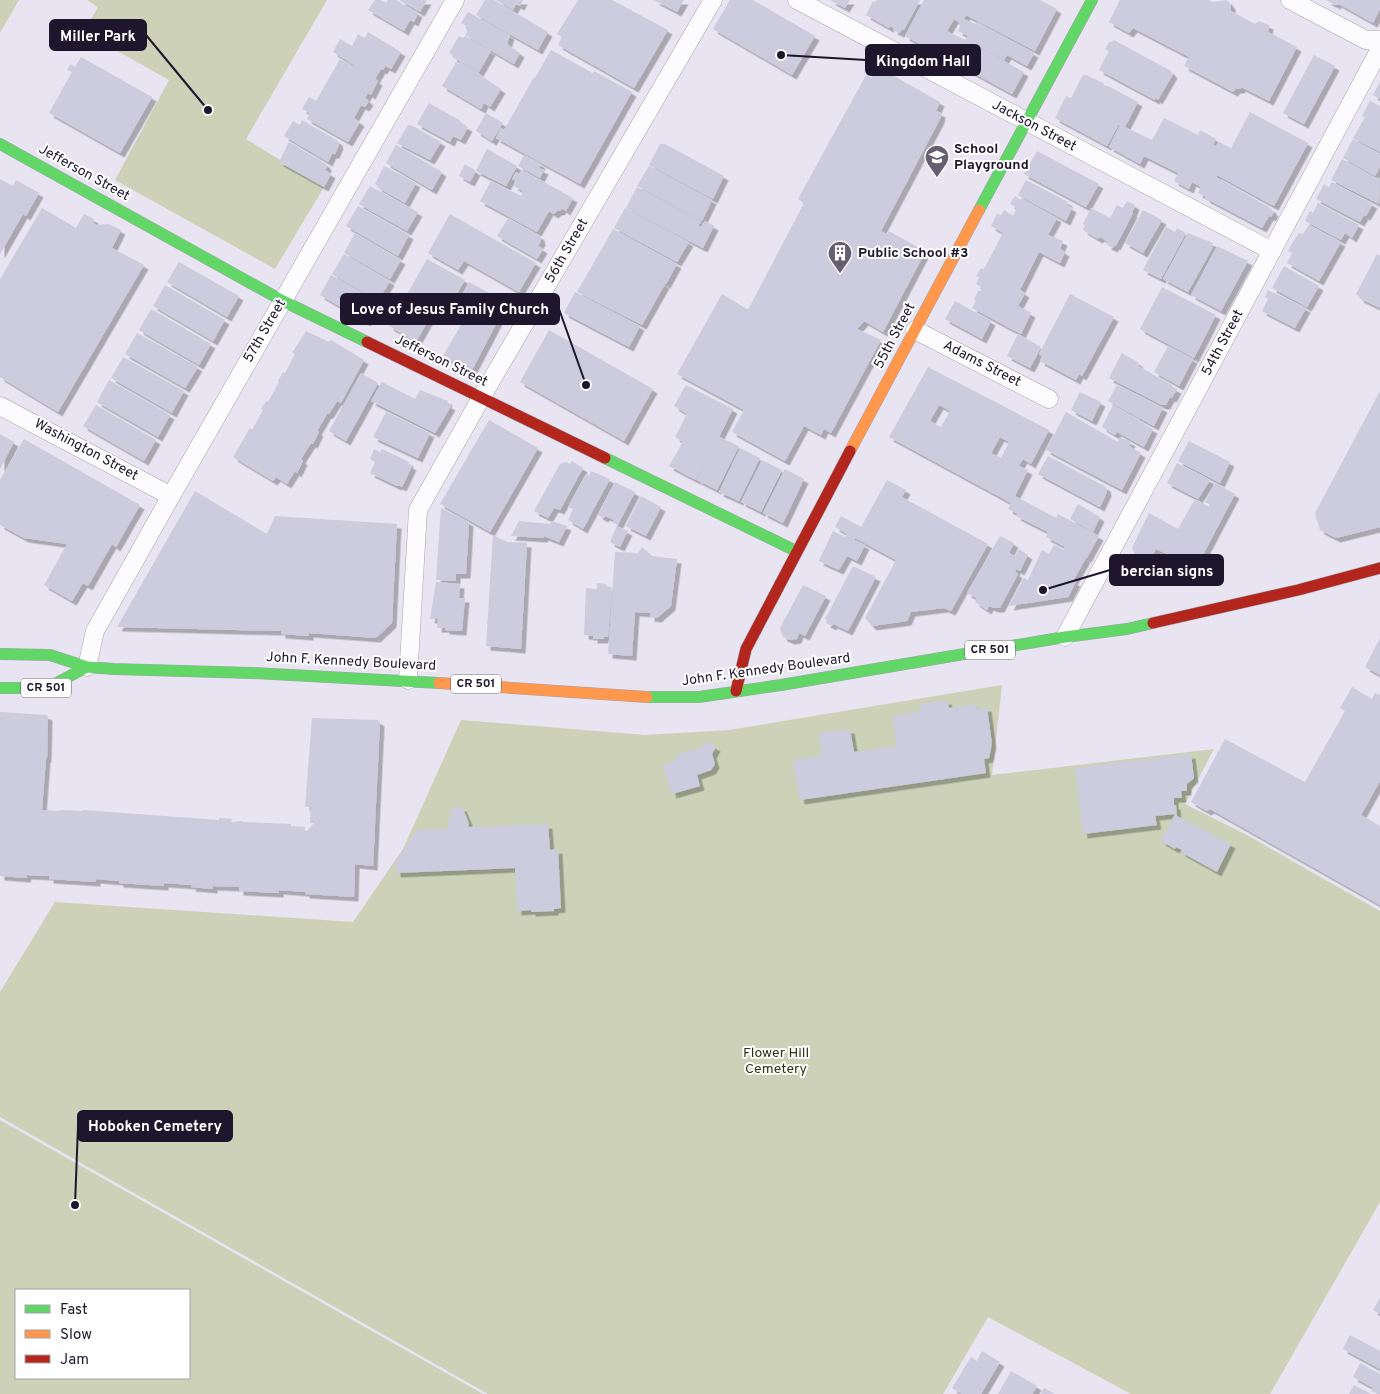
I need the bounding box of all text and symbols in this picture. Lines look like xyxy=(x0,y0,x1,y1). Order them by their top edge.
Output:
callout: Miller Park xyxy=(50,20,146,50)
text: Miller Park xyxy=(60,28,136,47)
callout: Kingdom Hall xyxy=(866,45,980,75)
text: Kingdom Hall xyxy=(876,53,970,72)
street label: Jackson Street xyxy=(989,97,1079,155)
street label: Jefferson Street xyxy=(35,141,133,205)
place label: School Playground xyxy=(954,141,1029,174)
school or university icon: School Playground xyxy=(924,144,950,178)
street label: 56th Street xyxy=(542,216,592,286)
building icon: Public School #3 xyxy=(827,240,853,274)
place label: Public School #3 xyxy=(858,245,968,262)
callout: Love of Jesus Family Church xyxy=(341,294,559,324)
street label: 57th Street xyxy=(240,296,290,366)
street label: 55th Street xyxy=(871,300,919,372)
text: Love of Jesus Family Church xyxy=(351,301,549,320)
street label: 54th Street xyxy=(1198,307,1248,379)
street label: Jefferson Street xyxy=(392,331,490,391)
street label: Adams Street xyxy=(940,337,1024,391)
street label: Washington Street xyxy=(31,415,141,485)
callout: bercian signs xyxy=(1110,555,1223,585)
text: bercian signs xyxy=(1120,563,1214,582)
road number: CR 501 xyxy=(965,640,1015,660)
street label: John F. Kennedy Boulevard xyxy=(266,649,436,675)
street label: John F. Kennedy Boulevard xyxy=(681,650,851,690)
road number: CR 501 xyxy=(451,674,501,694)
road number: CR 501 xyxy=(21,678,71,698)
park label: Flower Hill Cemetery xyxy=(743,1045,809,1078)
callout: Hoboken Cemetery xyxy=(78,1111,232,1141)
text: Hoboken Cemetery xyxy=(88,1118,223,1137)
legend xyxy=(15,1289,190,1379)
text: Fast xyxy=(60,1301,88,1320)
text: Slow xyxy=(60,1326,92,1345)
text: Jam xyxy=(60,1351,89,1370)

